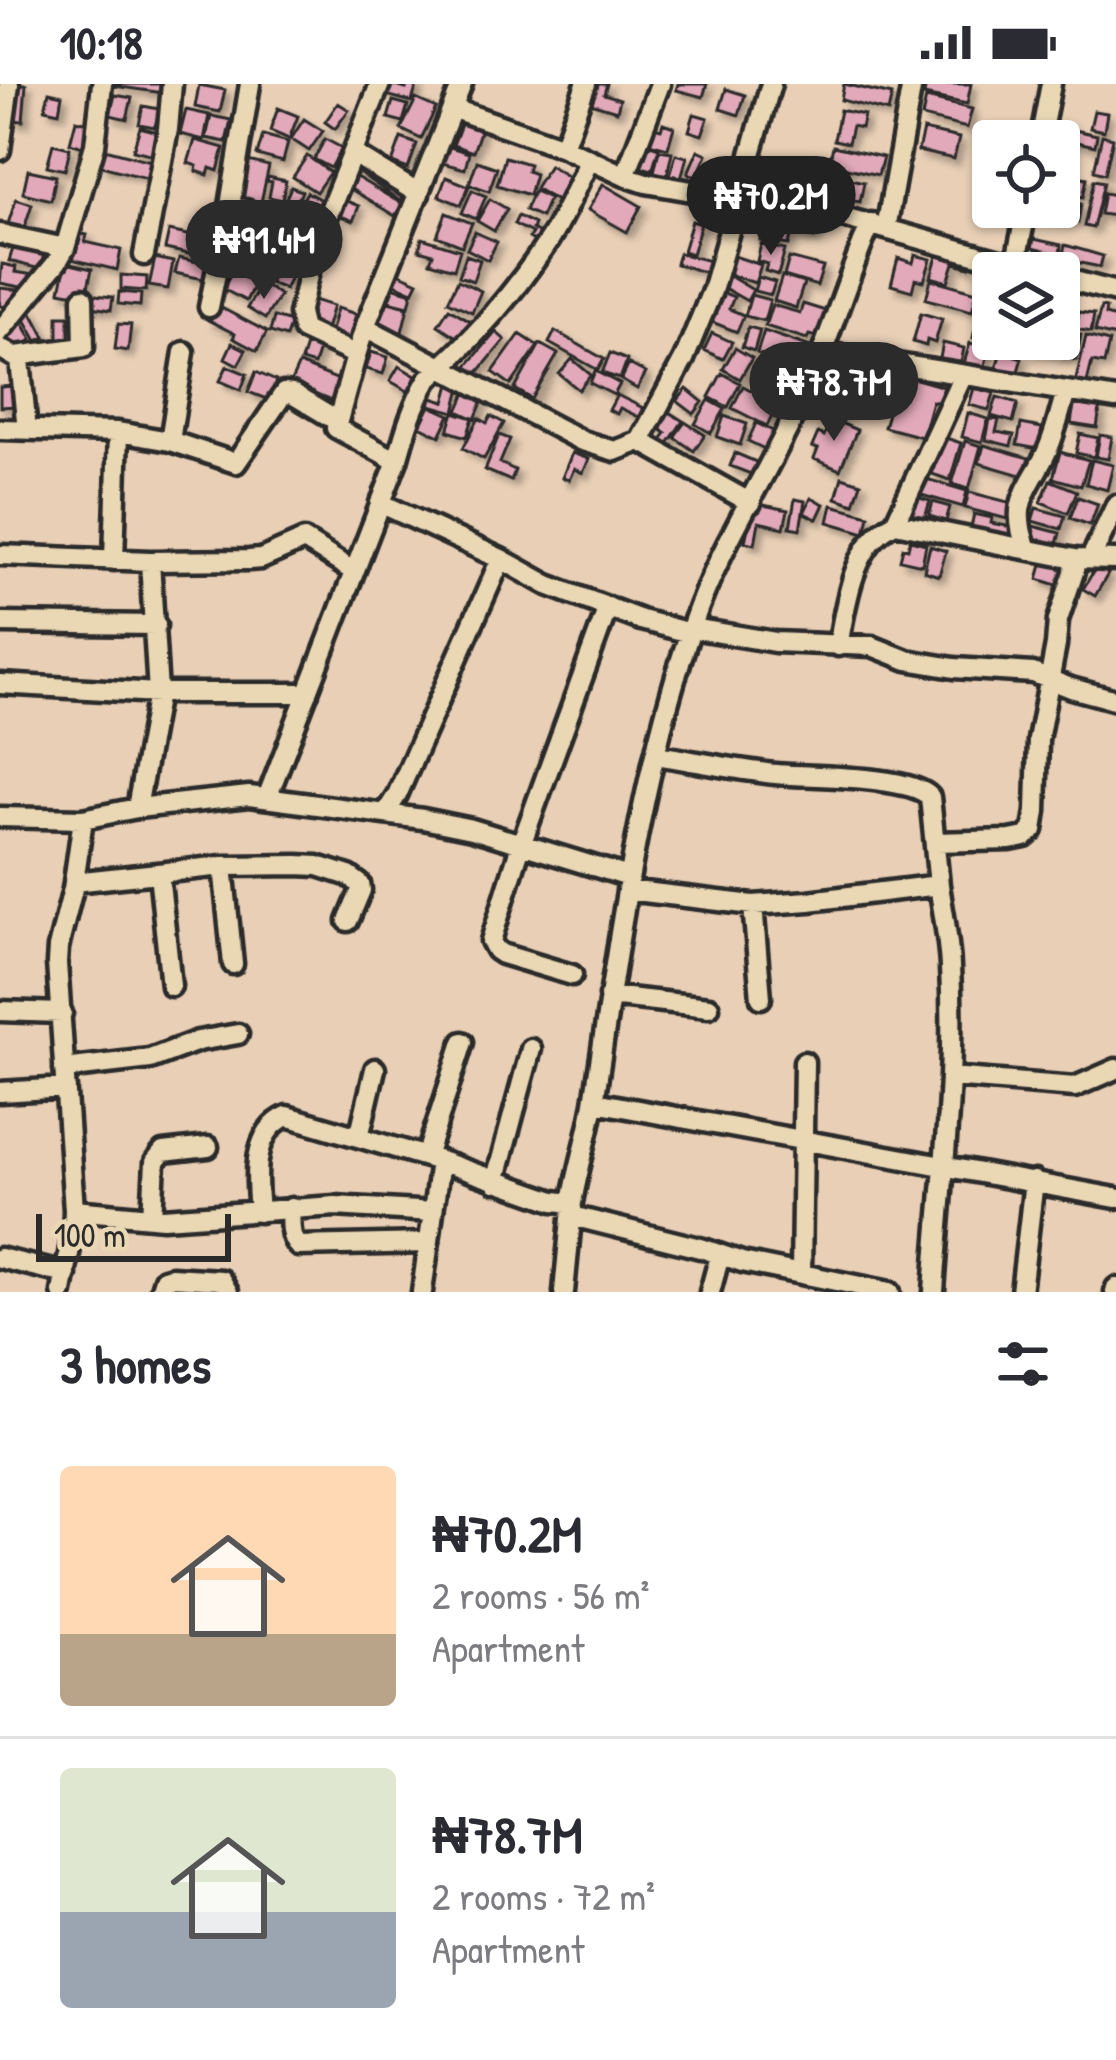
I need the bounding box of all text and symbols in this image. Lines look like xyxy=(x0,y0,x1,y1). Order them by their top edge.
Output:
text: 10:18 xyxy=(60,12,143,73)
map controls xyxy=(972,120,1080,360)
button: locate xyxy=(972,120,1080,228)
pin: ₦70.2M xyxy=(673,156,869,258)
text: ₦70.2M xyxy=(714,168,828,221)
pin: ₦91.4M xyxy=(166,200,362,302)
text: ₦91.4M xyxy=(213,212,315,265)
button: layers xyxy=(972,252,1080,360)
pin: ₦78.7M xyxy=(736,342,932,444)
text: ₦78.7M xyxy=(776,354,892,407)
scale bar xyxy=(36,1208,231,1261)
text: 100 m xyxy=(54,1213,126,1257)
text: 3 homes xyxy=(60,1330,211,1399)
icon: filters xyxy=(990,1331,1056,1397)
text: ₦70.2M xyxy=(432,1499,582,1568)
icon: home xyxy=(156,1514,300,1658)
text: 2 rooms · 56 m² xyxy=(432,1568,649,1621)
text: Apartment xyxy=(432,1621,585,1674)
text: ₦78.7M xyxy=(432,1800,583,1869)
icon: home xyxy=(156,1816,300,1960)
text: 2 rooms · 72 m² xyxy=(432,1869,655,1922)
text: Apartment xyxy=(432,1922,585,1975)

